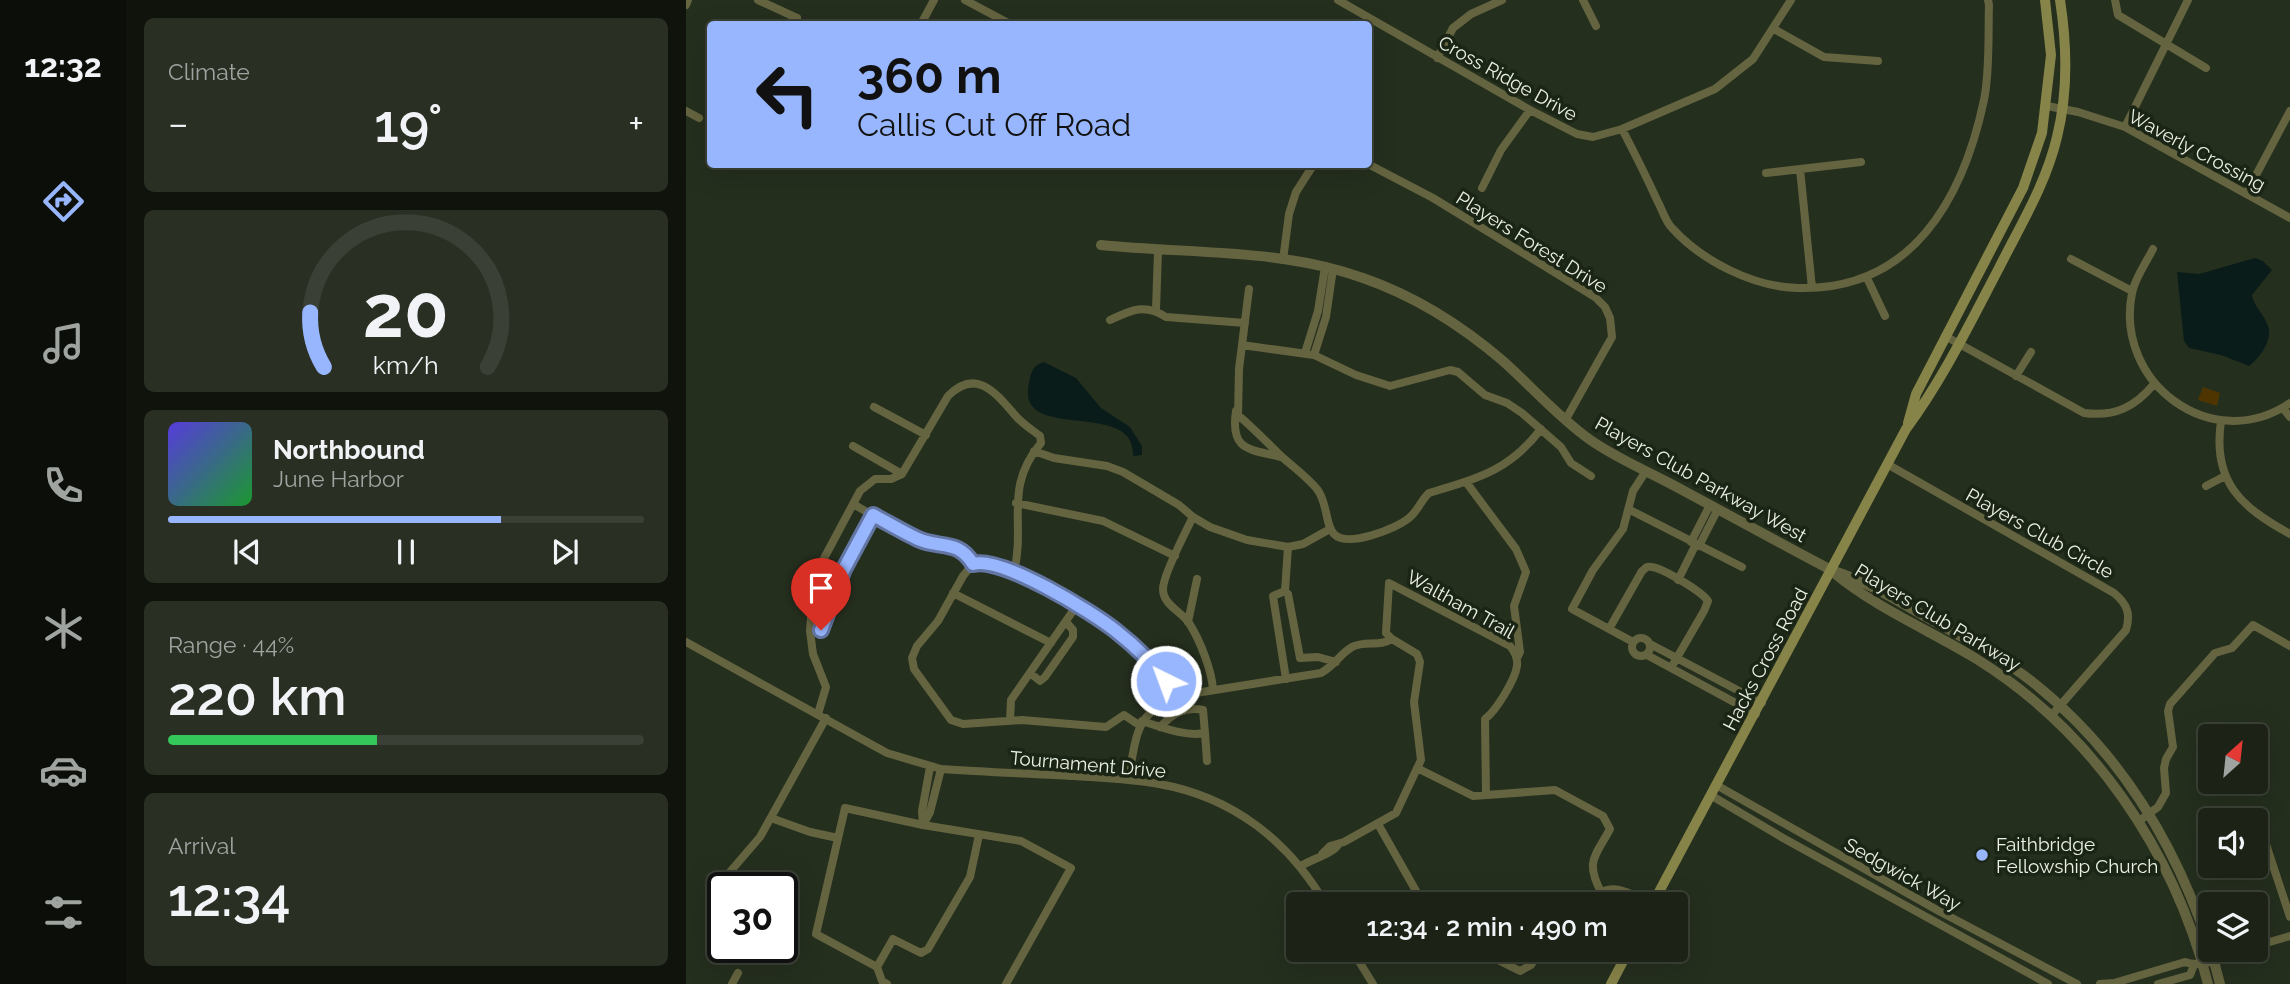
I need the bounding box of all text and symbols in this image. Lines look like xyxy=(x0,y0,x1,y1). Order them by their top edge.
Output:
street label: Cross Ridge Drive xyxy=(1435,31,1581,125)
text: 12:32 xyxy=(24,47,102,84)
text: 360 m xyxy=(857,47,1002,104)
icon: left xyxy=(742,49,833,140)
text: Climate xyxy=(168,58,250,85)
text: 19° xyxy=(374,93,442,154)
text: − xyxy=(168,101,188,146)
text: + xyxy=(628,101,644,146)
street label: Waverly Crossing xyxy=(2125,105,2269,195)
text: Callis Cut Off Road xyxy=(857,106,1131,143)
icon: directions xyxy=(39,177,88,226)
street label: Players Forest Drive xyxy=(1452,187,1612,297)
text: 20 xyxy=(363,269,449,354)
icon: music xyxy=(39,319,88,368)
text: km/h xyxy=(373,349,439,379)
street label: Players Club Parkway West xyxy=(1591,412,1811,547)
text: Northbound xyxy=(273,435,425,465)
icon: phone xyxy=(39,461,88,510)
text: June Harbor xyxy=(273,465,404,492)
street label: Players Club Circle xyxy=(1962,483,2118,583)
icon: previous xyxy=(228,533,266,571)
icon: pause xyxy=(387,533,425,571)
icon: next xyxy=(546,533,584,571)
pin xyxy=(791,558,851,630)
street label: Players Club Parkway xyxy=(1851,559,2025,675)
street label: Waltham Trail xyxy=(1403,565,1520,643)
icon: arrive xyxy=(802,569,840,607)
street label: Hacks Cross Road xyxy=(1718,584,1812,734)
icon: climate xyxy=(39,604,88,653)
text: Range · 44% xyxy=(168,631,294,658)
position arrow xyxy=(1129,644,1203,718)
text: 220 km xyxy=(168,666,347,727)
north arrow xyxy=(2198,724,2268,794)
map controls xyxy=(2198,724,2268,962)
icon: car xyxy=(39,746,88,795)
street label: Tournament Drive xyxy=(1009,746,1167,782)
button: sound xyxy=(2198,808,2268,878)
text: Arrival xyxy=(168,832,235,859)
street label: Sedgwick Way xyxy=(1841,833,1965,915)
place label: Faithbridge Fellowship Church xyxy=(1996,833,2158,877)
marker: Faithbridge Fellowship Church xyxy=(1974,847,1990,863)
text: 12:34 xyxy=(168,867,291,928)
speed limit sign: 30 xyxy=(707,872,798,963)
icon: filters xyxy=(39,888,88,937)
button: layers xyxy=(2198,892,2268,962)
text: 12:34 · 2 min · 490 m xyxy=(1366,912,1608,942)

